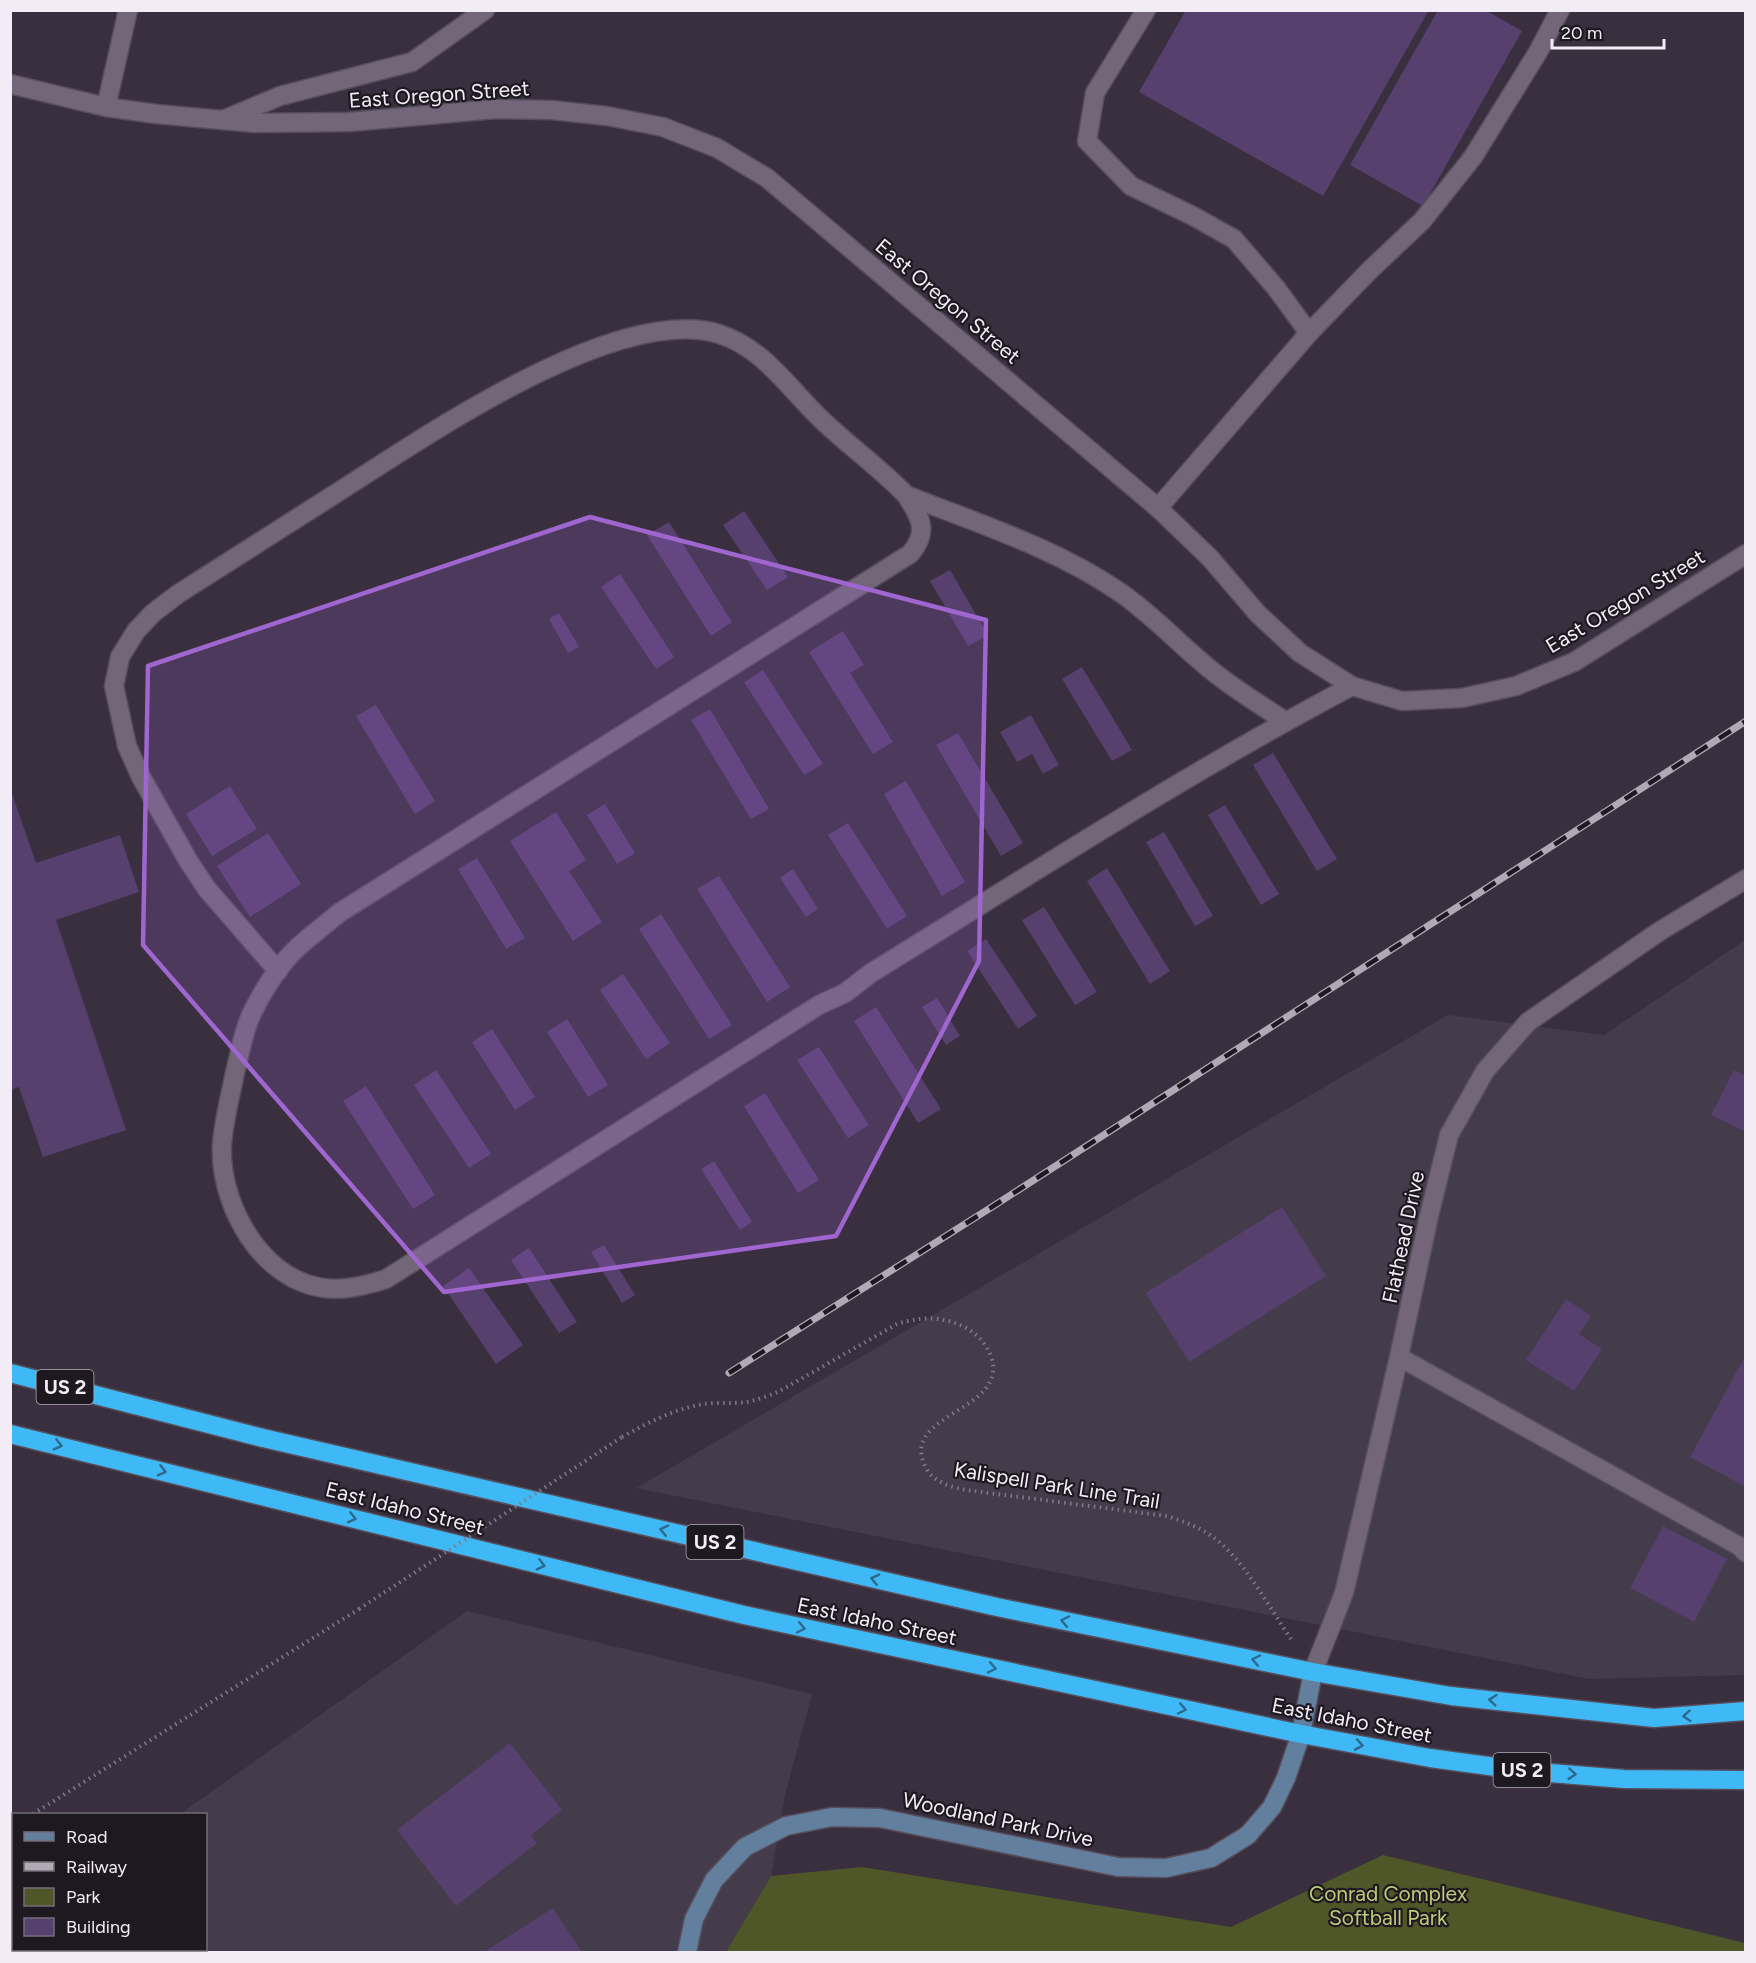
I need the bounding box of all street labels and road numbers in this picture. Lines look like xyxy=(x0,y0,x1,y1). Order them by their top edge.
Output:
street label: East Oregon Street xyxy=(348,75,530,113)
street label: East Oregon Street xyxy=(871,233,1025,369)
street label: East Oregon Street xyxy=(1541,544,1709,658)
street label: Flathead Drive xyxy=(1377,1169,1429,1305)
road number: US 2 xyxy=(36,1370,94,1404)
street label: Kalispell Park Line Trail xyxy=(952,1456,1162,1514)
street label: East Idaho Street xyxy=(323,1476,487,1540)
road number: US 2 xyxy=(686,1525,744,1559)
street label: East Idaho Street xyxy=(795,1592,959,1650)
street label: East Idaho Street xyxy=(1270,1692,1434,1748)
road number: US 2 xyxy=(1494,1753,1550,1787)
street label: Woodland Park Drive xyxy=(900,1787,1096,1851)

